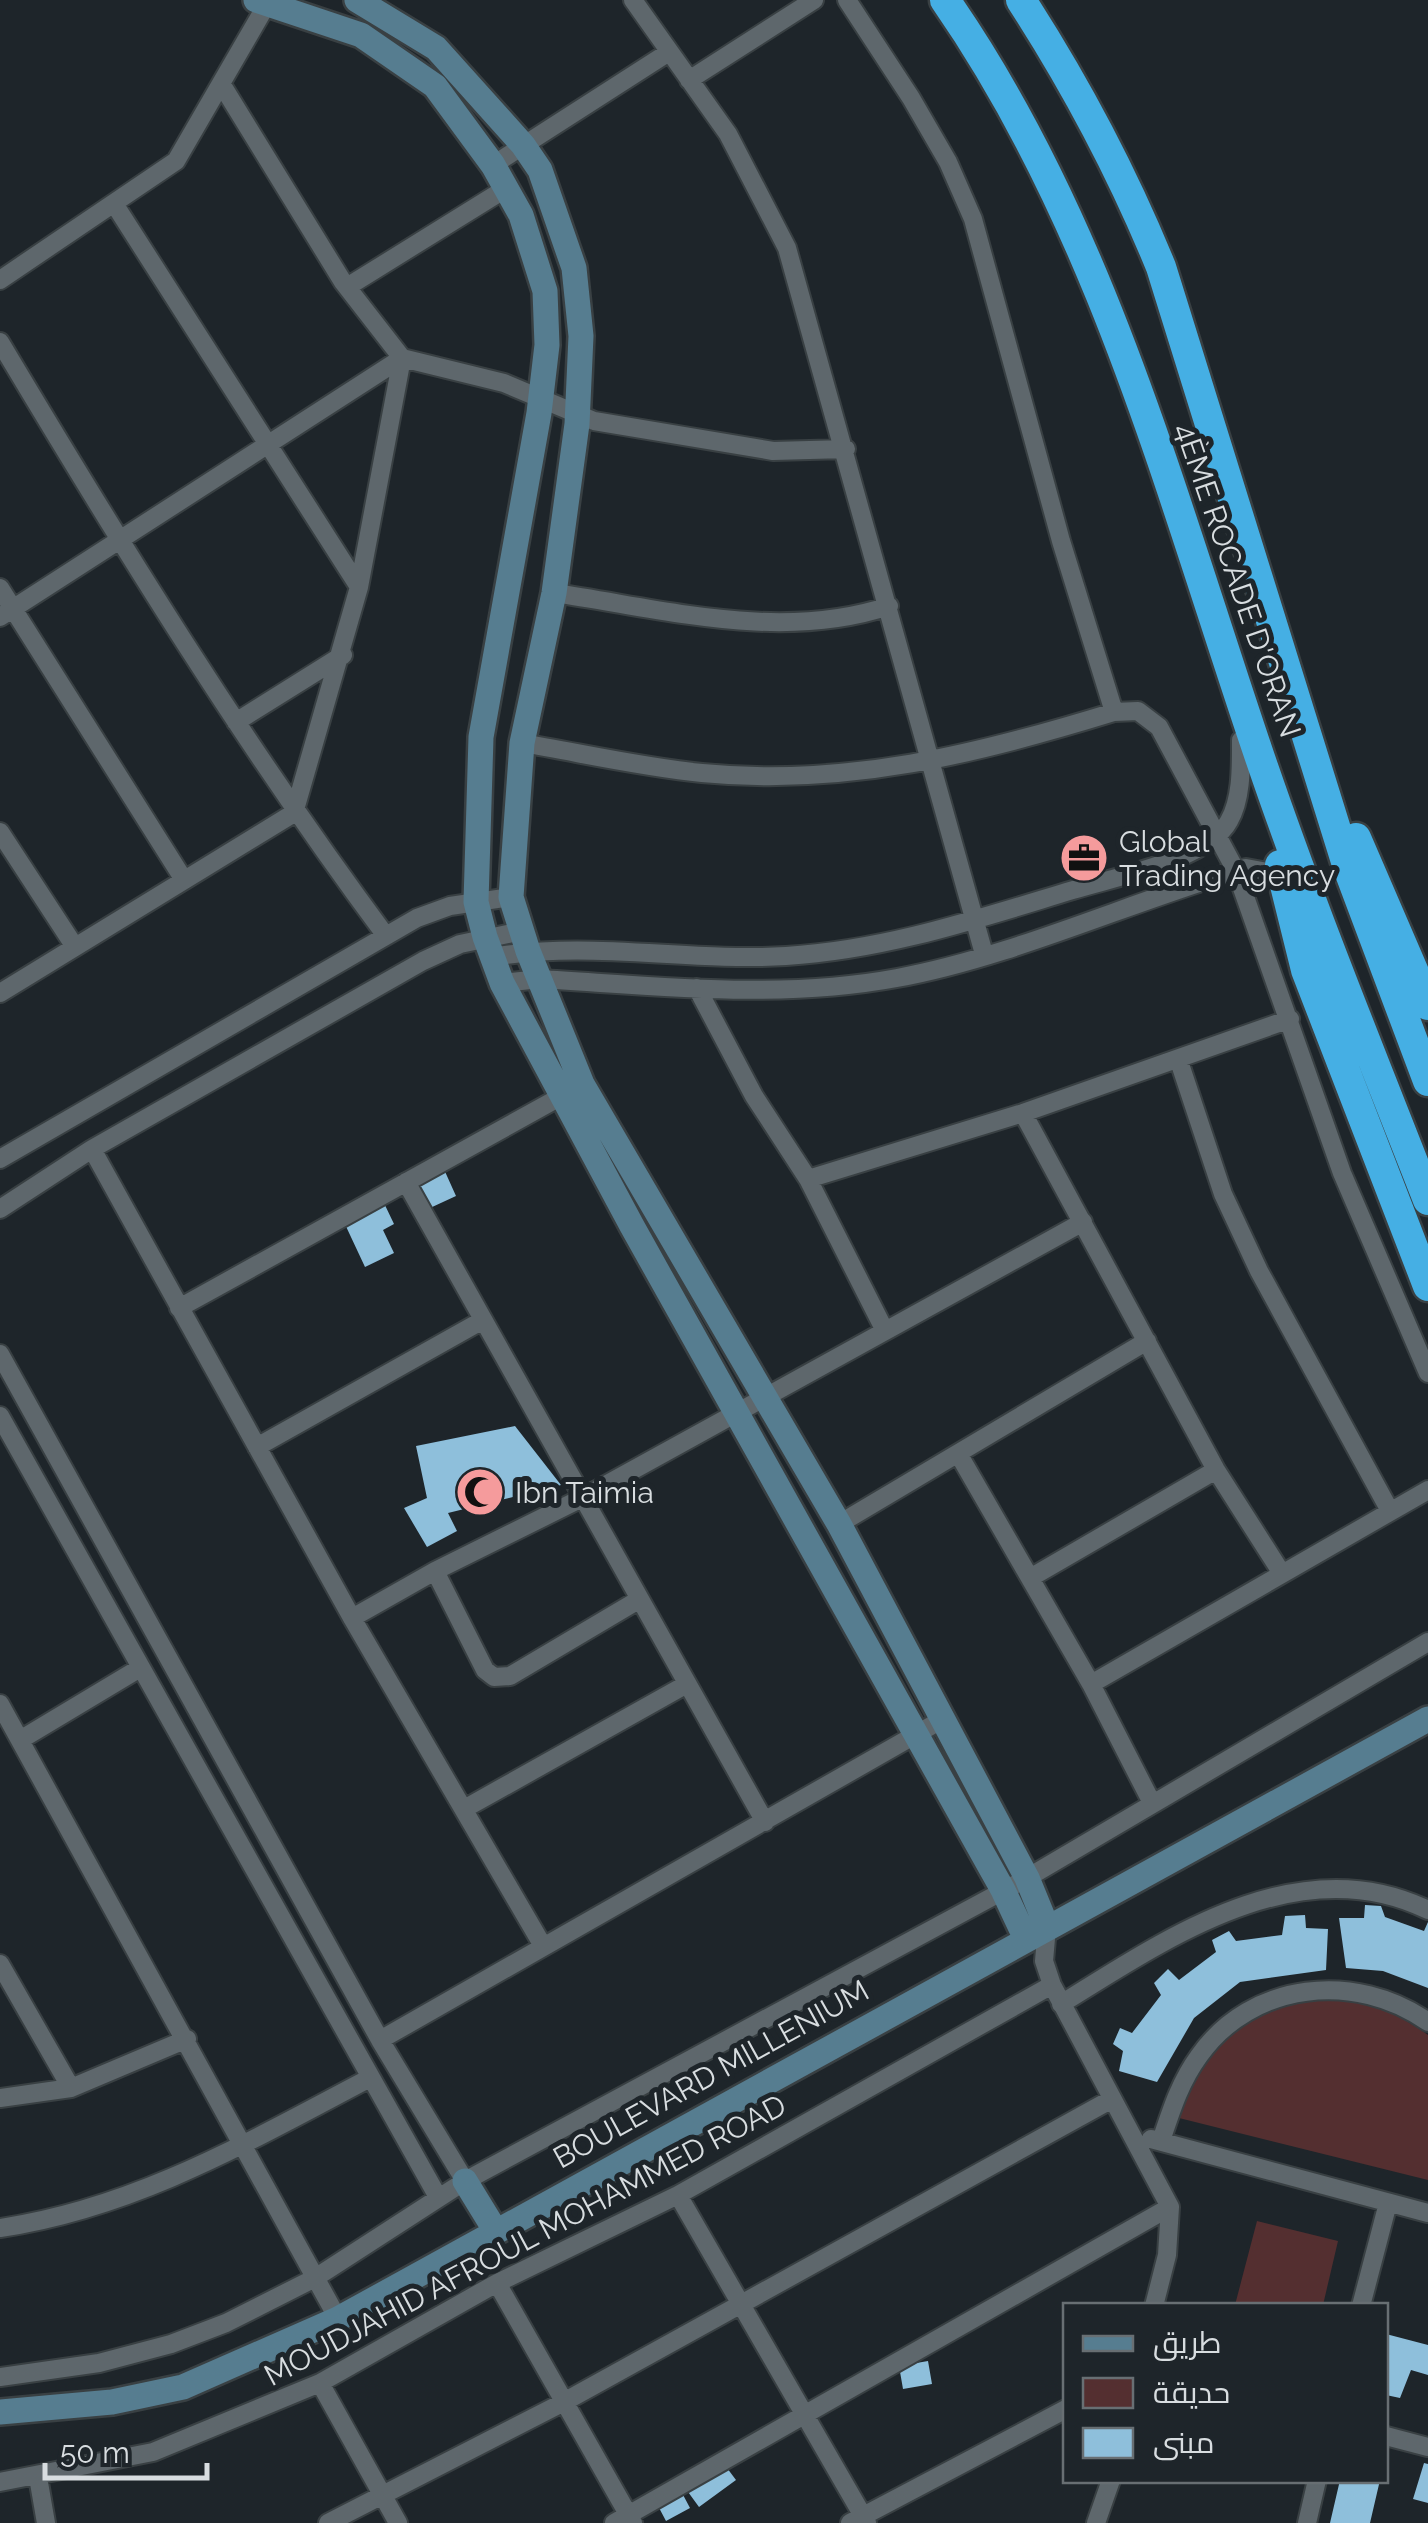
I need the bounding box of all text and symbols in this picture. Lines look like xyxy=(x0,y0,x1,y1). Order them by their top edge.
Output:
street label: 4ÈME ROCADE D'ORAN xyxy=(1168,418,1308,742)
place label: Global Trading Agency xyxy=(1119,824,1335,893)
office icon: Global Trading Agency xyxy=(1058,832,1110,884)
mosque icon: Ibn Taimia xyxy=(454,1466,506,1518)
place label: Ibn Taimia xyxy=(515,1475,654,1510)
street label: BOULEVARD MILLENIUM xyxy=(547,1973,875,2175)
street label: MOUDJAHID AFROUL MOHAMMED ROAD xyxy=(258,2087,792,2393)
legend xyxy=(1063,2303,1388,2483)
text: طريق xyxy=(1153,2325,1222,2361)
text: حديقة xyxy=(1153,2375,1230,2410)
scale bar xyxy=(45,2418,208,2480)
text: مبنى xyxy=(1153,2425,1214,2461)
text: 50 m xyxy=(60,2435,130,2470)

